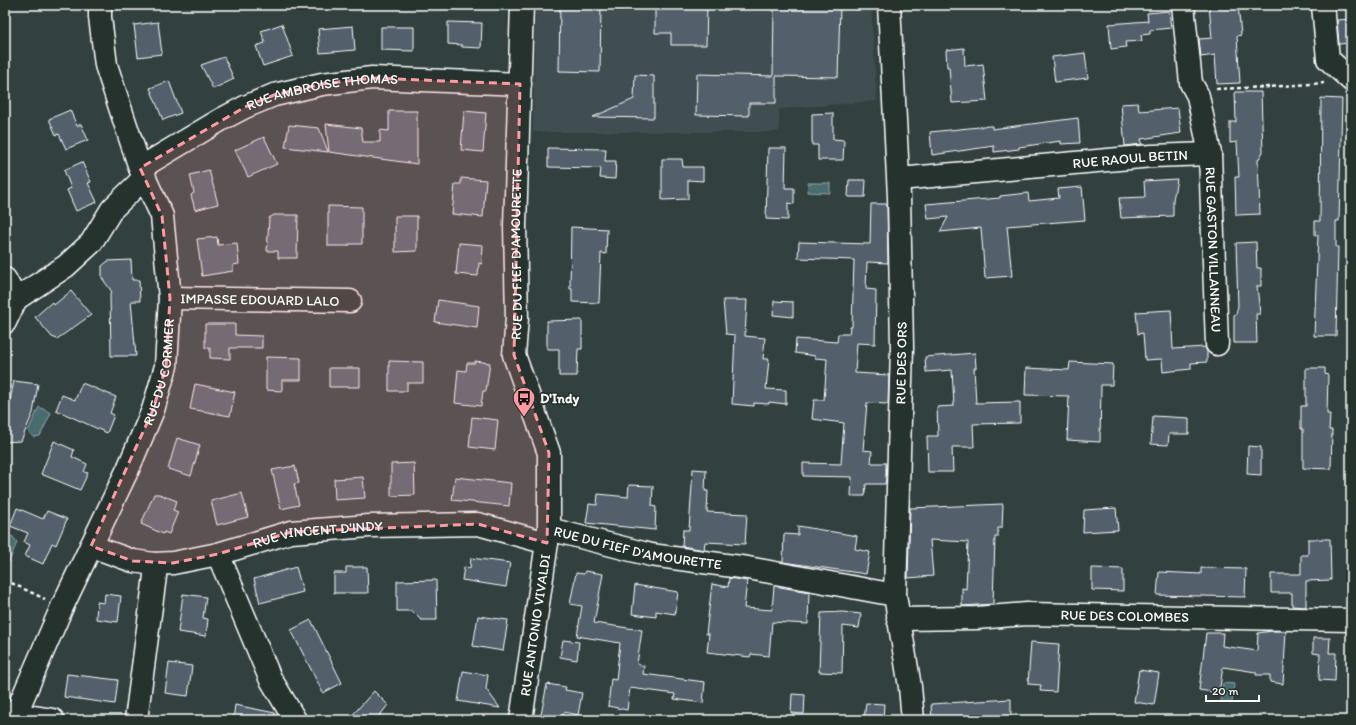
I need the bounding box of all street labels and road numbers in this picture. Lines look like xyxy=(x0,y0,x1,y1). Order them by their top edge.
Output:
street label: RUE AMBROISE THOMAS xyxy=(244,70,399,115)
street label: RUE RAOUL BETIN xyxy=(1072,147,1188,172)
street label: RUE GASTON VILLANNEAU xyxy=(1201,166,1225,333)
street label: RUE DU FIEF D'AMOURETTE xyxy=(507,168,526,340)
street label: IMPASSE EDOUARD LALO xyxy=(180,290,340,310)
street label: RUE DU CORMIER xyxy=(139,318,178,428)
street label: RUE DES ORS xyxy=(892,321,911,405)
street label: RUE VINCENT D'INDY xyxy=(251,518,383,552)
street label: RUE DU FIEF D'AMOURETTE xyxy=(552,523,723,573)
street label: RUE ANTONIO VIVALDI xyxy=(517,553,554,697)
street label: RUE DES COLOMBES xyxy=(1060,607,1189,626)

